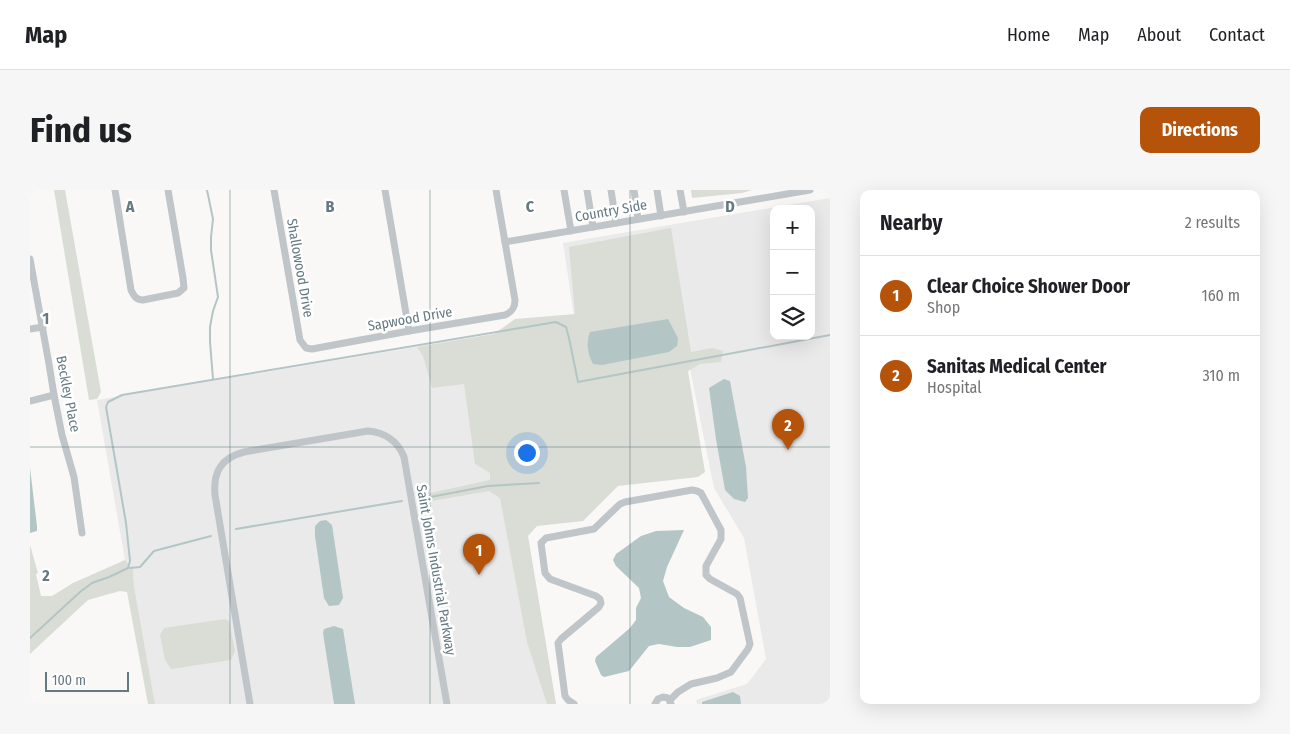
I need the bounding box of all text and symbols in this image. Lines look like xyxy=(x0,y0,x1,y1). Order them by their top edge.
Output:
text: Map xyxy=(25,21,67,49)
text: Home xyxy=(1007,24,1050,46)
text: Map xyxy=(1078,24,1109,46)
text: About xyxy=(1137,24,1181,46)
text: Contact xyxy=(1209,24,1265,46)
button: Directions xyxy=(1140,107,1260,153)
text: Find us xyxy=(30,109,132,151)
street label: Country Side xyxy=(574,196,648,226)
text: A xyxy=(125,197,135,216)
text: B xyxy=(326,197,335,216)
text: C xyxy=(526,197,535,216)
text: D xyxy=(725,197,735,216)
map controls xyxy=(770,205,815,340)
button: + xyxy=(770,205,815,250)
text: Nearby xyxy=(880,210,942,236)
text: 2 results xyxy=(1185,213,1240,232)
street label: Shallowood Drive xyxy=(283,217,317,319)
button: − xyxy=(770,250,815,295)
text: Clear Choice Shower Door xyxy=(927,275,1130,298)
text: 1 xyxy=(893,286,899,305)
text: 160 m xyxy=(1201,286,1240,305)
button: layers xyxy=(770,295,815,340)
text: Shop xyxy=(927,298,960,317)
street label: Sapwood Drive xyxy=(366,303,454,335)
text: 1 xyxy=(43,309,49,328)
street label: Beckley Place xyxy=(52,354,84,434)
text: Sanitas Medical Center xyxy=(927,355,1106,378)
text: 2 xyxy=(892,366,900,385)
text: 310 m xyxy=(1203,366,1240,385)
text: Hospital xyxy=(927,378,982,397)
pin: 2 xyxy=(772,409,804,450)
your location xyxy=(514,440,540,466)
street label: Saint Johns Industrial Parkway xyxy=(413,483,460,657)
pin: 1 xyxy=(463,534,495,575)
text: 2 xyxy=(41,566,50,585)
scale bar xyxy=(45,669,129,692)
text: 100 m xyxy=(52,672,86,689)

